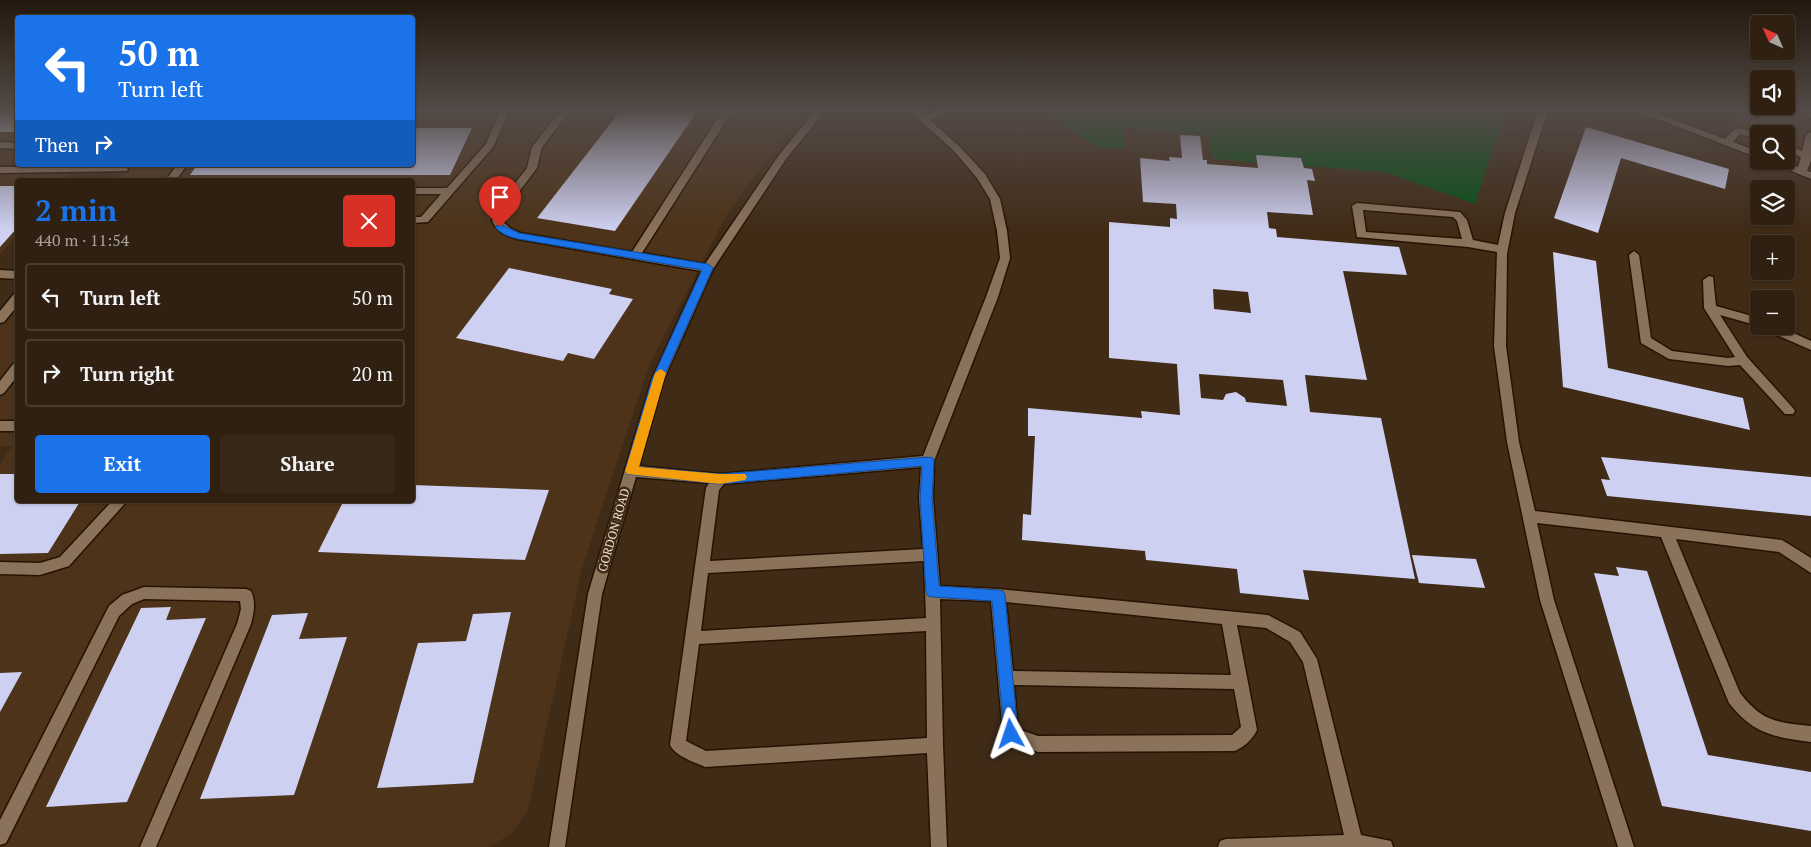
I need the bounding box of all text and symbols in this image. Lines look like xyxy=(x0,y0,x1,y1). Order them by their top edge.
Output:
north arrow xyxy=(1750,15,1795,60)
map controls xyxy=(1750,15,1795,335)
text: 50 m xyxy=(118,30,199,76)
icon: left xyxy=(35,35,100,100)
button: sound xyxy=(1750,70,1795,115)
text: Turn left xyxy=(118,74,204,103)
button: search xyxy=(1750,125,1795,170)
icon: right xyxy=(89,130,117,158)
text: Then xyxy=(35,132,79,157)
pin xyxy=(479,176,521,227)
button: layers xyxy=(1750,180,1795,225)
icon: arrive xyxy=(486,183,514,211)
text: 2 min xyxy=(35,190,117,230)
button: close xyxy=(343,195,395,247)
text: 440 m · 11:54 xyxy=(35,229,129,251)
button: + xyxy=(1750,235,1795,280)
icon: left xyxy=(37,283,65,311)
text: Turn left xyxy=(80,285,161,310)
text: 50 m xyxy=(352,285,393,310)
button: − xyxy=(1750,290,1795,335)
icon: right xyxy=(37,359,65,387)
text: Turn right xyxy=(80,361,174,386)
text: 20 m xyxy=(352,361,393,386)
button: Exit xyxy=(35,435,210,493)
button: Share xyxy=(220,435,395,493)
street label: GORDON ROAD xyxy=(594,486,633,573)
position arrow xyxy=(984,707,1036,759)

